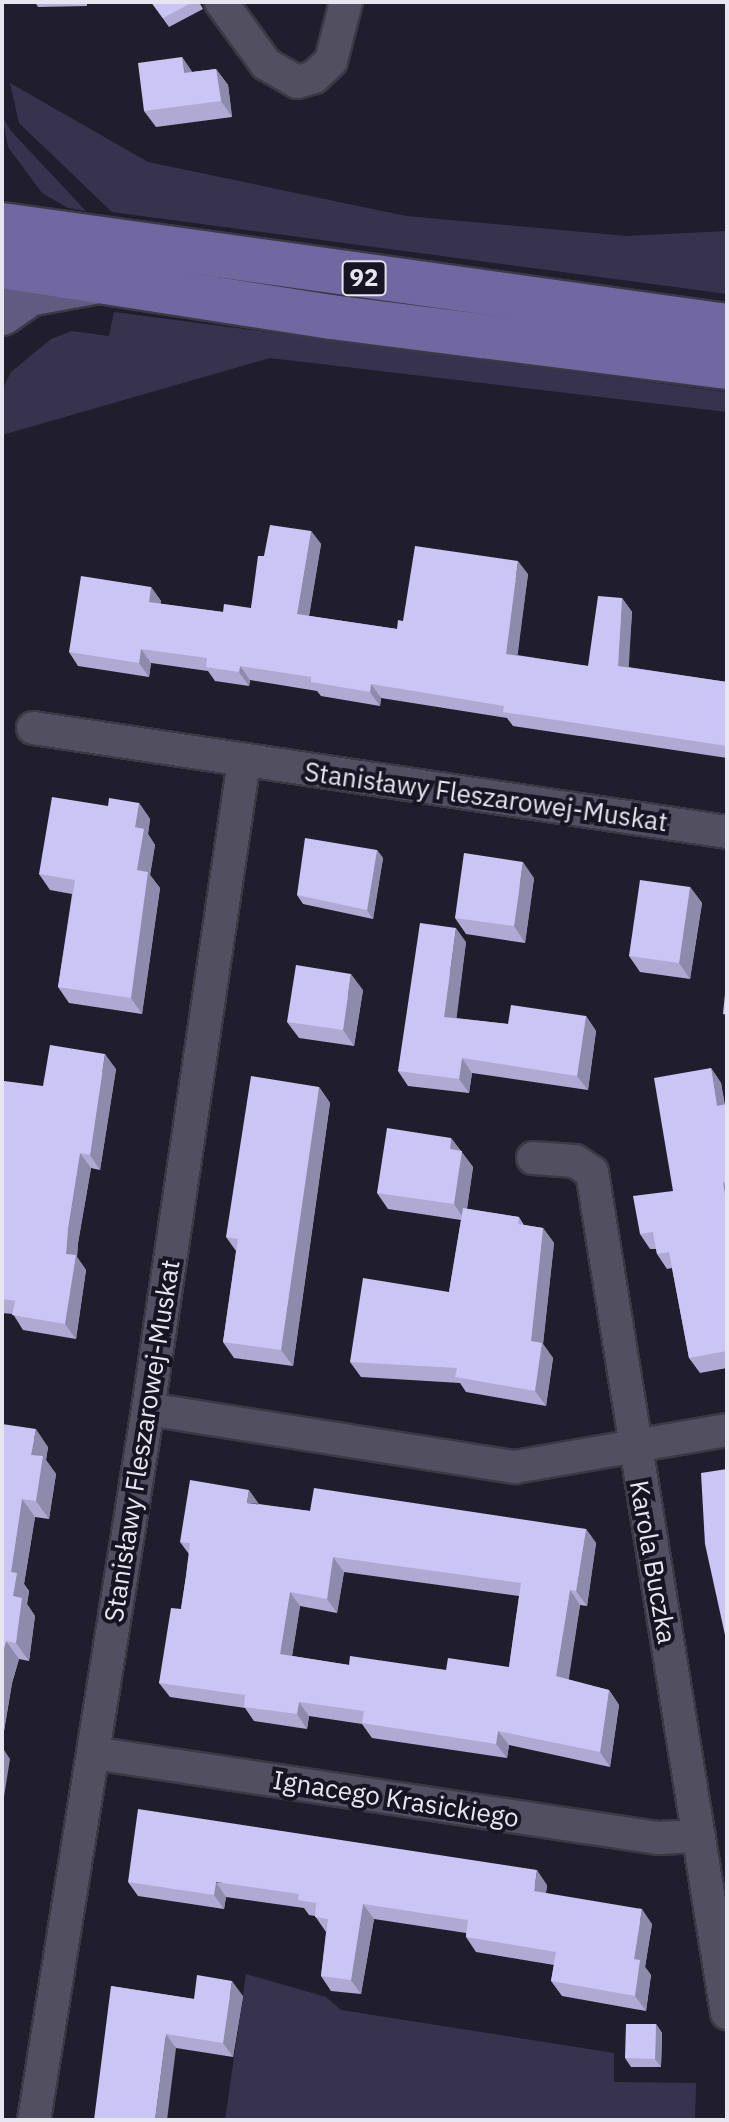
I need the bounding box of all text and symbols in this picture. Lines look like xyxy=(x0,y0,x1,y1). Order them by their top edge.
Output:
road number: 92 xyxy=(340,258,388,298)
street label: Stanisławy Fleszarowej-Muskat xyxy=(302,756,670,838)
street label: Stanisławy Fleszarowej-Muskat xyxy=(98,1258,186,1624)
street label: Karola Buczka xyxy=(623,1478,683,1646)
street label: Ignacego Krasickiego xyxy=(271,1764,521,1834)

